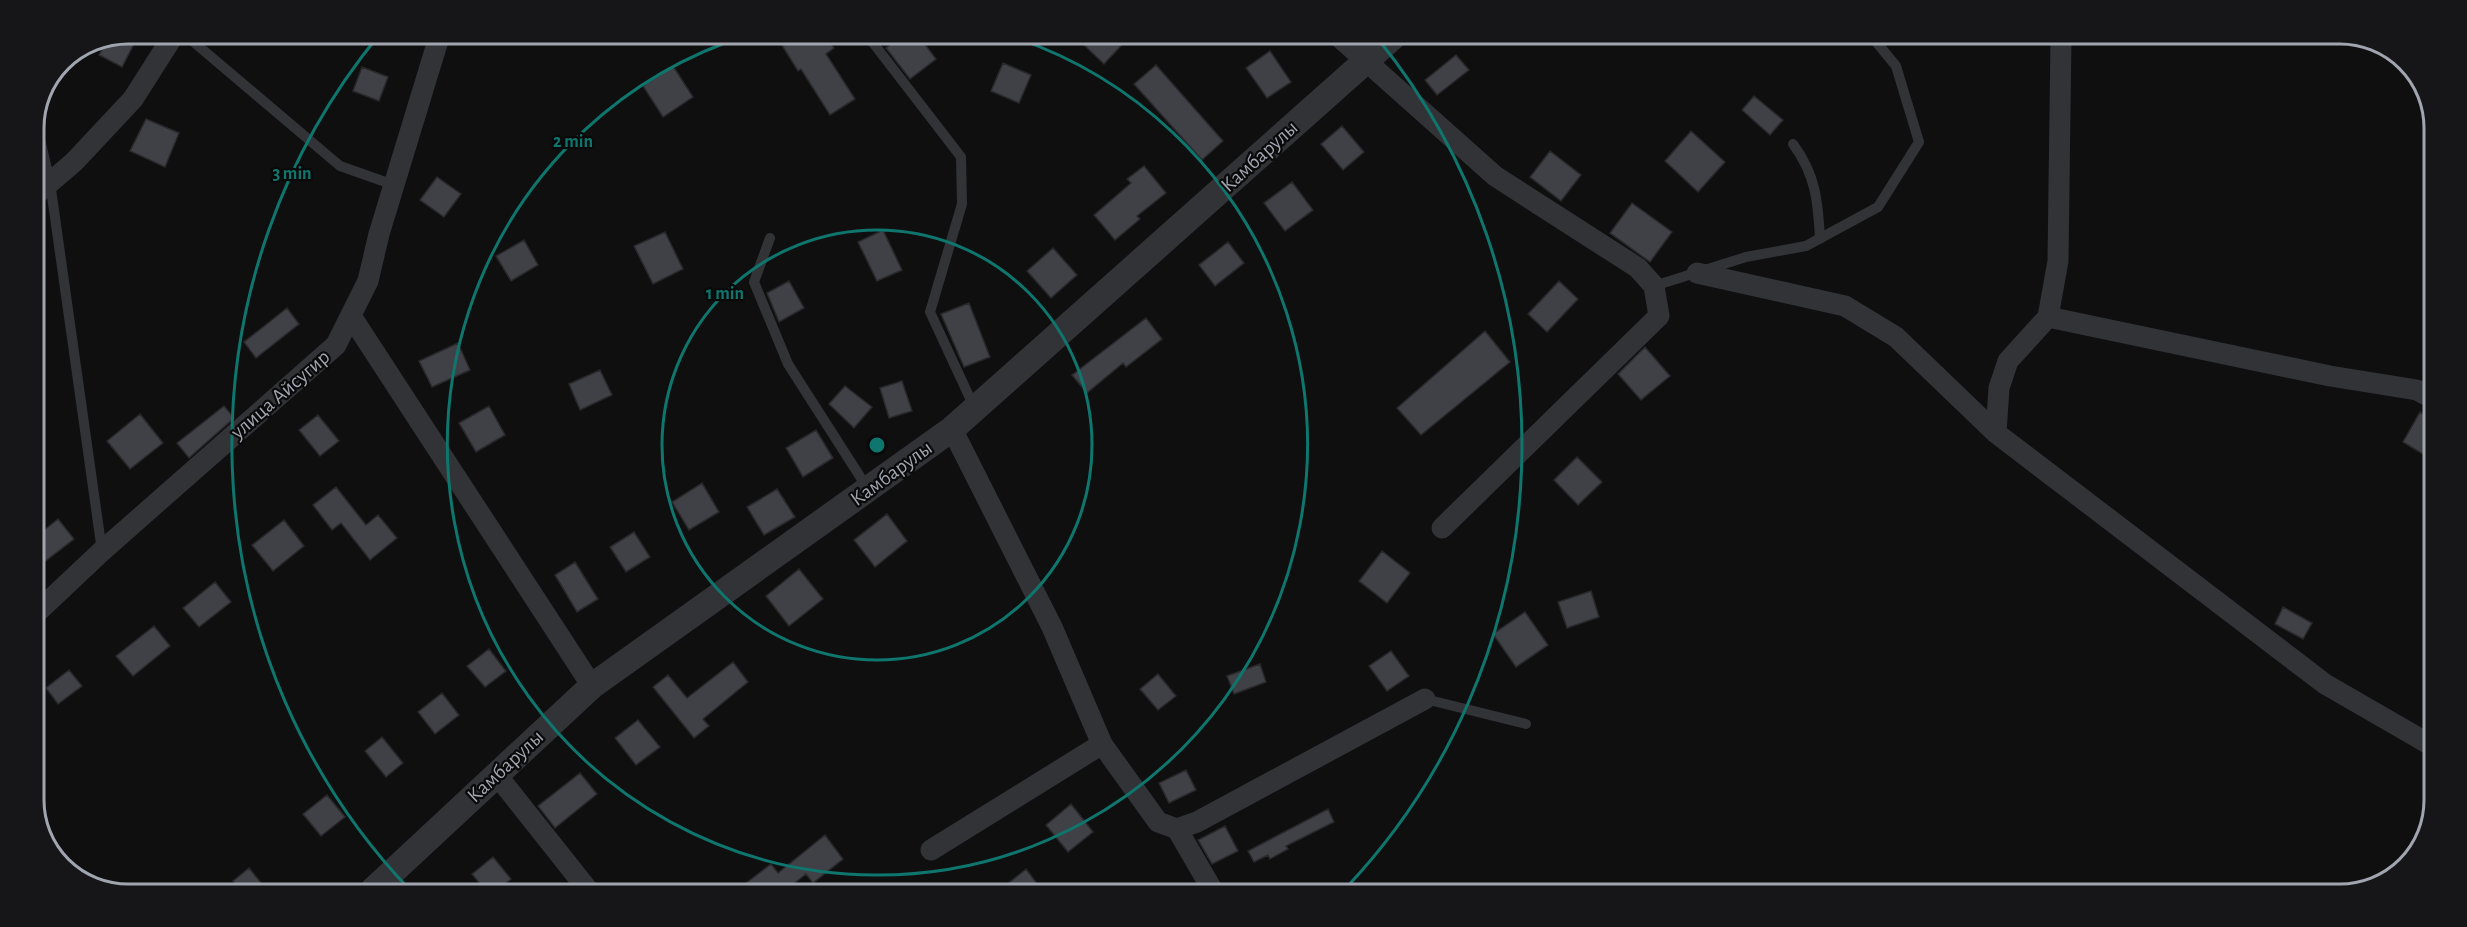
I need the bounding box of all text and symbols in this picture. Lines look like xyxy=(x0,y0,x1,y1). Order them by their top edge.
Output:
street label: Камбарулы xyxy=(1217,117,1302,196)
text: 2 min xyxy=(553,133,593,151)
text: 3 min xyxy=(272,165,312,183)
text: 1 min xyxy=(706,285,744,303)
street label: улица Айсугир xyxy=(226,346,334,443)
centre of rings xyxy=(867,435,887,455)
street label: Камбарулы xyxy=(846,437,936,510)
street label: Камбарулы xyxy=(463,726,547,807)

